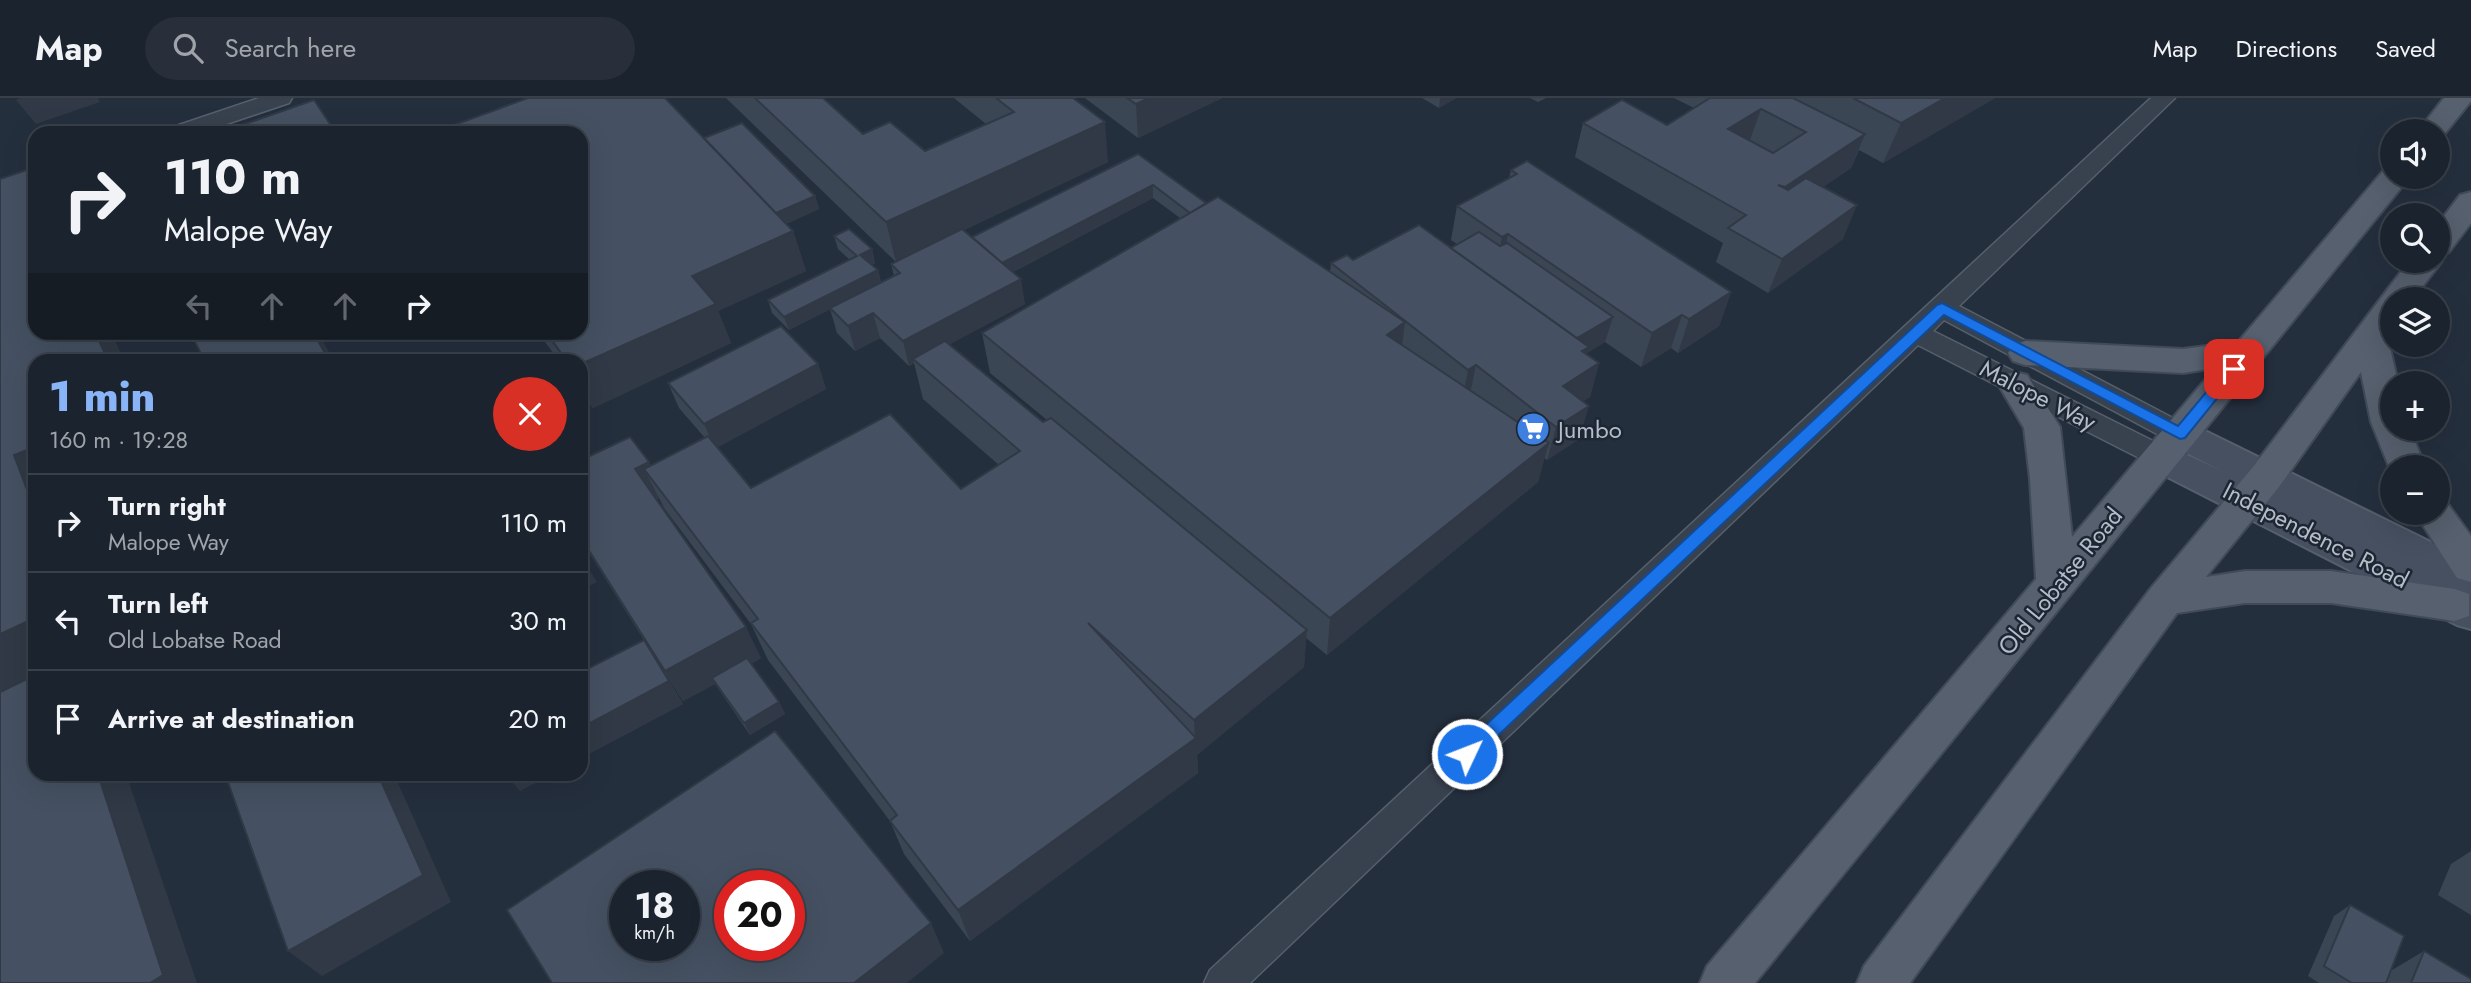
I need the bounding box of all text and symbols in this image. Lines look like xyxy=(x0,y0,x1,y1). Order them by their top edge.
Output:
search box xyxy=(145,17,635,80)
text: Map xyxy=(35,25,103,72)
icon: search xyxy=(169,29,207,67)
text: Search here xyxy=(225,29,356,67)
text: Map xyxy=(2153,31,2198,66)
text: Directions xyxy=(2236,31,2337,66)
text: Saved xyxy=(2375,31,2436,66)
map controls xyxy=(2380,119,2450,525)
button: sound xyxy=(2380,119,2450,189)
text: 110 m xyxy=(164,142,301,212)
icon: right xyxy=(49,154,140,245)
button: search xyxy=(2380,203,2450,273)
text: Malope Way xyxy=(164,207,332,253)
icon: left xyxy=(180,287,218,325)
icon: ahead xyxy=(253,287,291,325)
icon: ahead xyxy=(326,287,364,325)
icon: right xyxy=(399,287,437,325)
button: layers xyxy=(2380,287,2450,357)
pin xyxy=(2204,339,2264,399)
icon: arrive xyxy=(2215,350,2253,388)
street label: Malope Way xyxy=(1974,351,2103,439)
text: 1 min xyxy=(49,366,155,427)
button: + xyxy=(2380,371,2450,441)
button: close xyxy=(493,377,567,451)
supermarket icon: Jumbo xyxy=(1514,410,1552,448)
place label: Jumbo xyxy=(1555,412,1622,447)
text: 160 m · 19:28 xyxy=(49,423,188,457)
button: − xyxy=(2380,455,2450,525)
street label: Independence Road xyxy=(2217,473,2415,597)
text: Turn right xyxy=(108,487,226,525)
street label: Old Lobatse Road xyxy=(1989,500,2131,662)
icon: right xyxy=(49,504,87,542)
text: 110 m xyxy=(500,504,567,542)
text: Malope Way xyxy=(108,525,229,559)
text: Turn left xyxy=(108,585,208,623)
icon: left xyxy=(49,602,87,640)
text: 30 m xyxy=(509,602,567,640)
text: Old Lobatse Road xyxy=(108,623,282,657)
icon: arrive xyxy=(49,700,87,738)
text: Arrive at destination xyxy=(108,700,355,738)
text: 20 m xyxy=(509,700,567,738)
position arrow xyxy=(1430,717,1504,791)
speed limit sign: 20 xyxy=(714,870,805,961)
text: 18 xyxy=(635,881,674,931)
text: km/h xyxy=(634,920,675,946)

